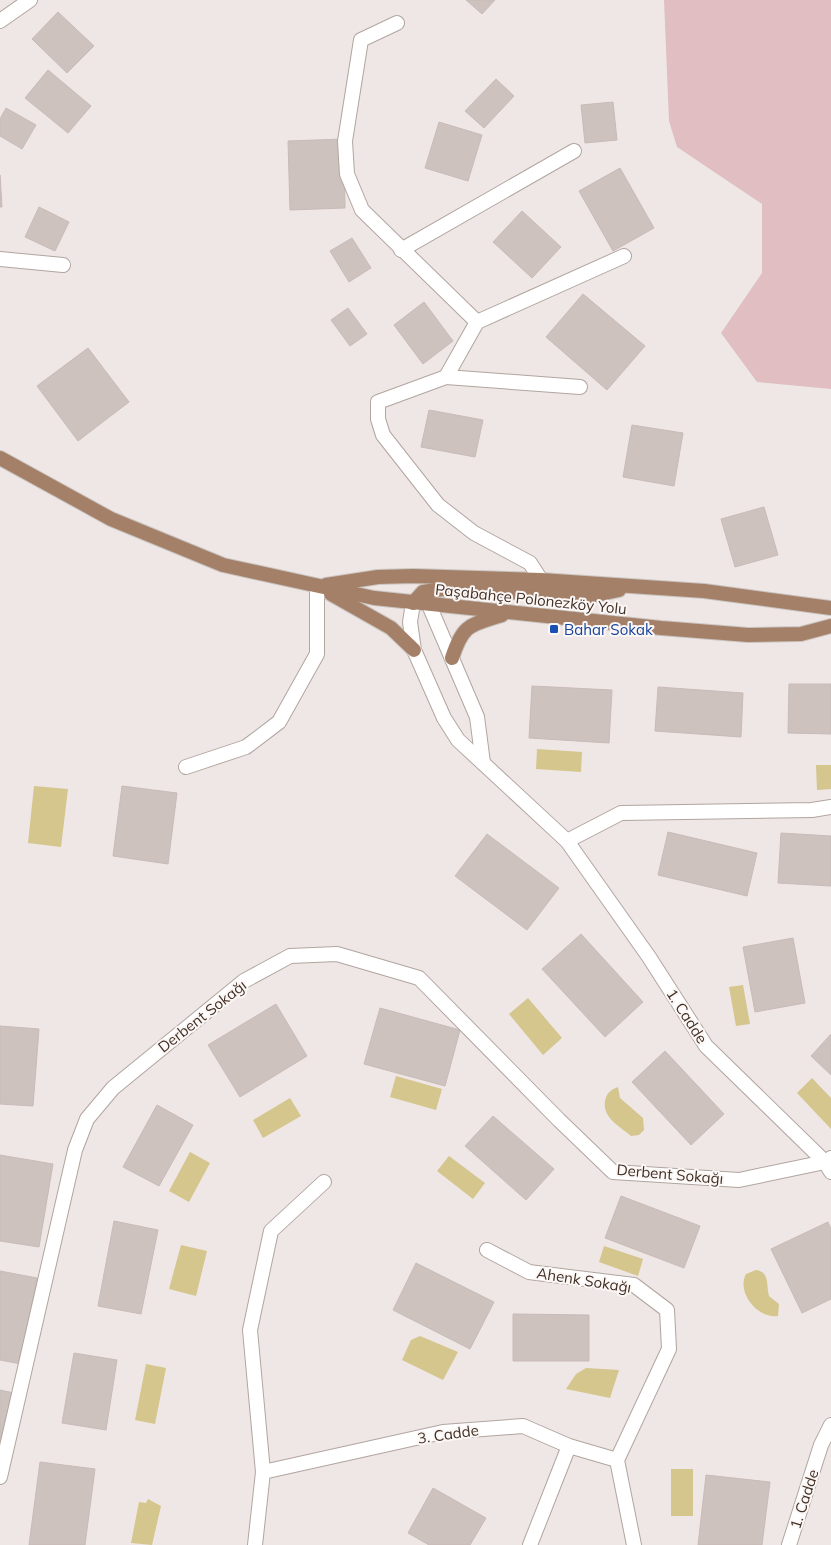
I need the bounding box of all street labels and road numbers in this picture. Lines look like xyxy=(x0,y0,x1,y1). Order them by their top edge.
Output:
street label: Paşabahçe Polonezköy Yolu xyxy=(434,579,628,619)
street label: Derbent Sokağı xyxy=(154,976,250,1056)
street label: 1. Cadde xyxy=(662,985,712,1047)
street label: Derbent Sokağı xyxy=(616,1160,724,1188)
street label: Ahenk Sokağı xyxy=(535,1263,633,1297)
street label: 3. Cadde xyxy=(416,1420,480,1448)
street label: 1. Cadde xyxy=(785,1467,823,1531)

